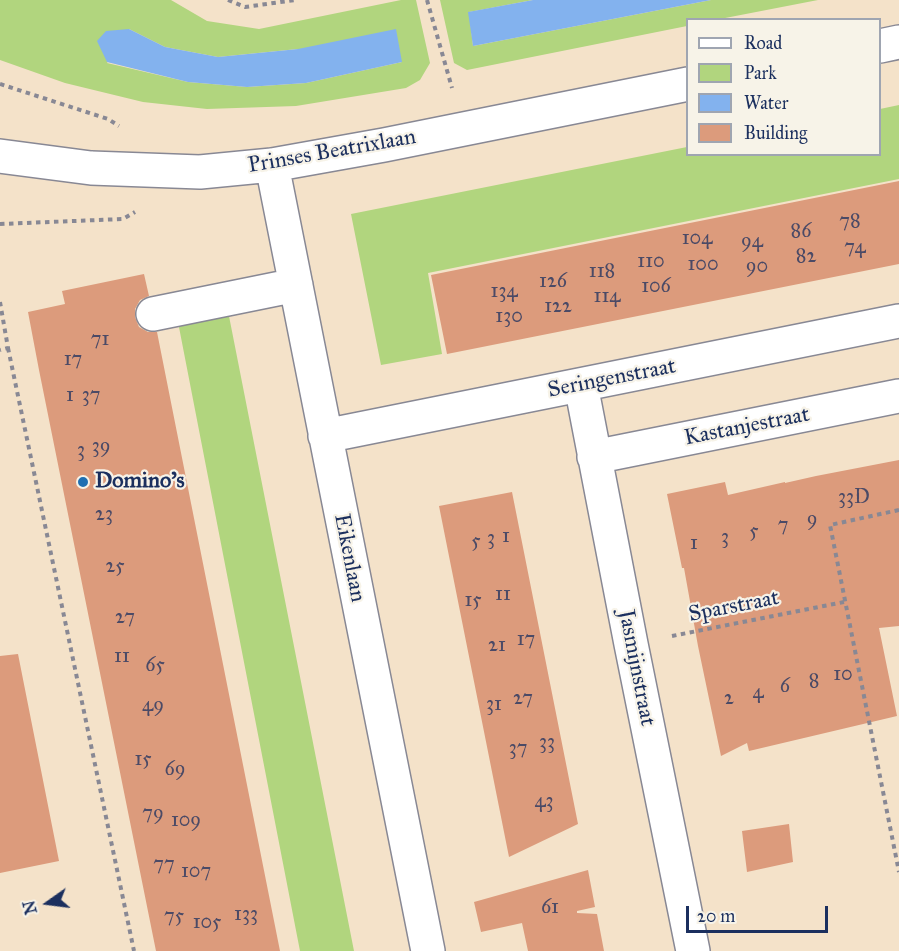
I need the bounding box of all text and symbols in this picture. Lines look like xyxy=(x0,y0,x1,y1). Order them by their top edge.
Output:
legend xyxy=(686,18,881,156)
text: Road xyxy=(744,32,782,54)
text: Park xyxy=(744,62,777,84)
text: Water xyxy=(744,92,788,114)
text: Building xyxy=(744,122,807,144)
street label: Prinses Beatrixlaan xyxy=(246,124,418,180)
house number: 78 xyxy=(839,210,861,234)
house number: 86 xyxy=(791,220,811,244)
house number: 104 xyxy=(682,227,712,251)
house number: 94 xyxy=(741,230,763,254)
house number: 74 xyxy=(844,236,866,260)
house number: 82 xyxy=(796,245,816,269)
house number: 110 xyxy=(637,250,665,274)
house number: 100 xyxy=(687,253,719,277)
house number: 90 xyxy=(746,255,768,279)
house number: 118 xyxy=(589,260,615,284)
house number: 126 xyxy=(539,270,567,294)
house number: 106 xyxy=(641,275,671,299)
house number: 134 xyxy=(490,280,518,304)
house number: 114 xyxy=(594,285,620,309)
house number: 122 xyxy=(544,295,572,319)
house number: 130 xyxy=(495,305,523,329)
house number: 71 xyxy=(91,328,109,352)
house number: 17 xyxy=(64,348,82,372)
street label: Seringenstraat xyxy=(546,354,678,404)
house number: 1 xyxy=(66,384,74,408)
house number: 37 xyxy=(82,384,100,408)
street label: Kastanjestraat xyxy=(682,402,812,452)
house number: 39 xyxy=(92,435,110,459)
house number: 3 xyxy=(77,439,85,463)
place label: Domino's xyxy=(95,469,185,495)
marker: Domino's xyxy=(76,475,90,489)
house number: 33D xyxy=(838,486,870,510)
house number: 23 xyxy=(95,503,113,527)
house number: 9 xyxy=(807,508,817,532)
street label: Eikenlaan xyxy=(328,512,370,604)
house number: 7 xyxy=(778,514,788,538)
house number: 5 xyxy=(749,520,759,544)
house number: 1 xyxy=(502,525,510,549)
house number: 3 xyxy=(721,526,729,550)
house number: 3 xyxy=(487,527,495,551)
house number: 5 xyxy=(471,530,481,554)
house number: 1 xyxy=(690,532,698,556)
house number: 25 xyxy=(105,555,125,579)
house number: 11 xyxy=(495,583,511,607)
street label: Sparstraat xyxy=(687,585,781,629)
house number: 15 xyxy=(464,589,482,613)
house number: 27 xyxy=(115,606,135,630)
street label: Jasmijnstraat xyxy=(612,608,660,728)
house number: 17 xyxy=(517,628,535,652)
house number: 21 xyxy=(488,634,506,658)
house number: 11 xyxy=(114,645,130,669)
house number: 65 xyxy=(145,654,165,678)
house number: 10 xyxy=(833,663,853,687)
house number: 8 xyxy=(809,670,819,694)
house number: 6 xyxy=(780,675,790,699)
house number: 4 xyxy=(752,681,764,705)
house number: 27 xyxy=(513,687,533,711)
house number: 2 xyxy=(724,687,734,711)
house number: 31 xyxy=(486,693,502,717)
house number: 49 xyxy=(142,694,164,718)
house number: 33 xyxy=(539,731,555,755)
house number: 37 xyxy=(509,737,527,761)
house number: 15 xyxy=(134,748,152,772)
house number: 69 xyxy=(165,758,185,782)
house number: 43 xyxy=(534,790,554,814)
house number: 79 xyxy=(142,802,164,826)
house number: 109 xyxy=(171,809,201,833)
house number: 77 xyxy=(153,853,175,877)
house number: 107 xyxy=(181,860,211,884)
north arrow xyxy=(18,873,78,933)
scale bar xyxy=(689,894,832,932)
house number: 61 xyxy=(541,896,559,920)
text: N xyxy=(19,899,41,916)
house number: 133 xyxy=(234,903,258,927)
house number: 75 xyxy=(164,905,184,929)
text: 20 m xyxy=(697,905,735,927)
house number: 105 xyxy=(193,911,221,935)

